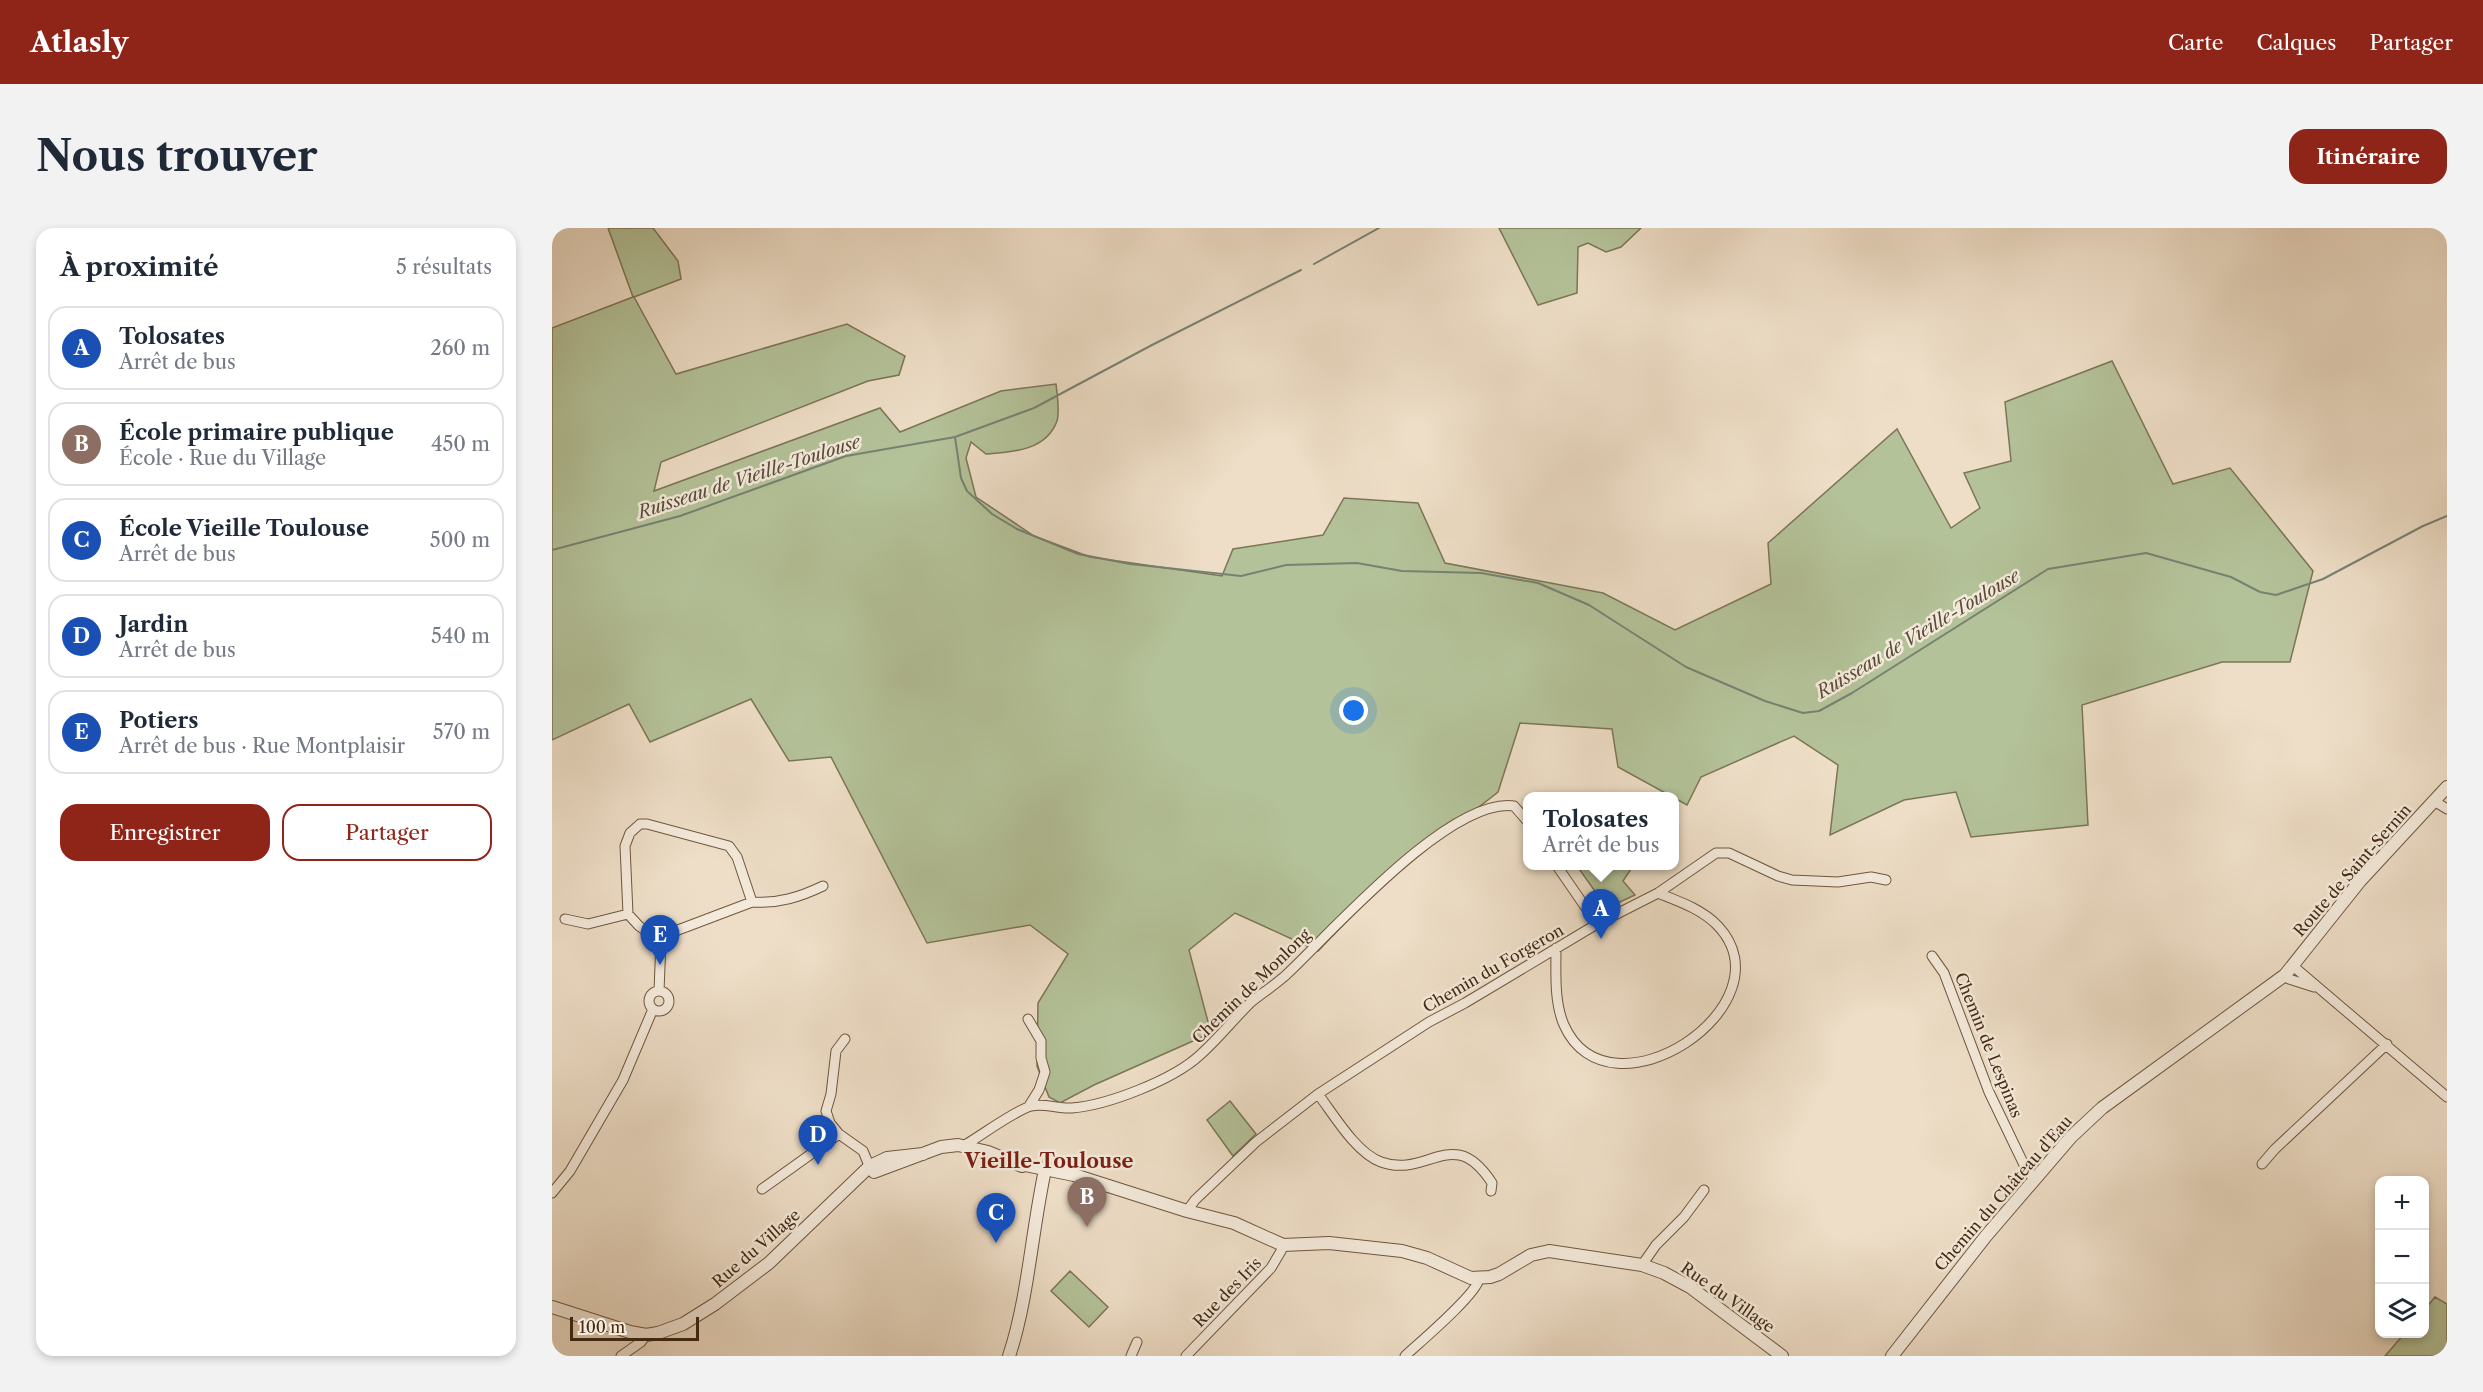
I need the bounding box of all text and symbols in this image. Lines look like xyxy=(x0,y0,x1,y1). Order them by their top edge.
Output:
text: Atlasly xyxy=(30,25,129,59)
text: Carte xyxy=(2168,30,2223,55)
text: Calques xyxy=(2256,30,2336,55)
text: Partager xyxy=(2369,30,2453,55)
button: Itinéraire xyxy=(2289,129,2447,184)
text: Nous trouver xyxy=(36,130,318,182)
text: À proximité xyxy=(60,251,219,283)
text: 5 résultats xyxy=(396,255,492,279)
text: Tolosates xyxy=(119,323,225,350)
text: A xyxy=(74,336,89,360)
text: 260 m xyxy=(430,336,490,360)
text: Arrêt de bus xyxy=(119,350,236,374)
text: École primaire publique xyxy=(119,419,394,446)
water label: Ruisseau de Vieille-Toulouse xyxy=(633,430,864,524)
text: B xyxy=(74,432,89,456)
text: 450 m xyxy=(431,432,490,456)
text: École · Rue du Village xyxy=(119,446,326,470)
text: École Vieille Toulouse xyxy=(119,515,369,542)
text: C xyxy=(73,528,90,552)
text: 500 m xyxy=(430,528,490,552)
text: Arrêt de bus xyxy=(119,542,236,566)
water label: Ruisseau de Vieille-Toulouse xyxy=(1811,564,2025,704)
text: Jardin xyxy=(119,611,188,638)
text: D xyxy=(73,624,90,648)
text: 540 m xyxy=(431,624,490,648)
text: Arrêt de bus xyxy=(119,638,236,662)
your location xyxy=(1339,696,1368,725)
text: Potiers xyxy=(119,707,198,734)
text: E xyxy=(74,720,89,744)
text: 570 m xyxy=(433,720,490,744)
text: Arrêt de bus · Rue Montplaisir xyxy=(119,734,405,758)
popup xyxy=(1523,792,1679,870)
street label: Route de Saint-Sernin xyxy=(2289,800,2415,940)
button: Enregistrer xyxy=(60,804,270,861)
button: Partager xyxy=(282,804,492,861)
text: Tolosates xyxy=(1543,806,1648,833)
text: Arrêt de bus xyxy=(1543,833,1659,857)
pin: A xyxy=(1582,890,1620,939)
pin: E xyxy=(640,916,680,965)
street label: Chemin du Forgeron xyxy=(1419,920,1567,1016)
street label: Chemin de Monlong xyxy=(1188,924,1315,1048)
street label: Chemin de Lespinas xyxy=(1951,969,2027,1121)
street label: Chemin du Château d'Eau xyxy=(1930,1111,2076,1275)
pin: D xyxy=(798,1116,838,1165)
district label: Vieille-Toulouse xyxy=(964,1149,1133,1173)
map controls xyxy=(2375,1176,2429,1338)
button: + xyxy=(2375,1176,2429,1230)
pin: B xyxy=(1068,1178,1106,1227)
pin: C xyxy=(976,1194,1016,1243)
street label: Rue du Village xyxy=(708,1204,804,1292)
button: − xyxy=(2375,1230,2429,1284)
street label: Rue des Iris xyxy=(1189,1253,1265,1331)
street label: Rue du Village xyxy=(1677,1257,1779,1337)
button: layers xyxy=(2375,1284,2429,1338)
scale bar xyxy=(570,1314,699,1342)
text: 100 m xyxy=(579,1317,625,1337)

